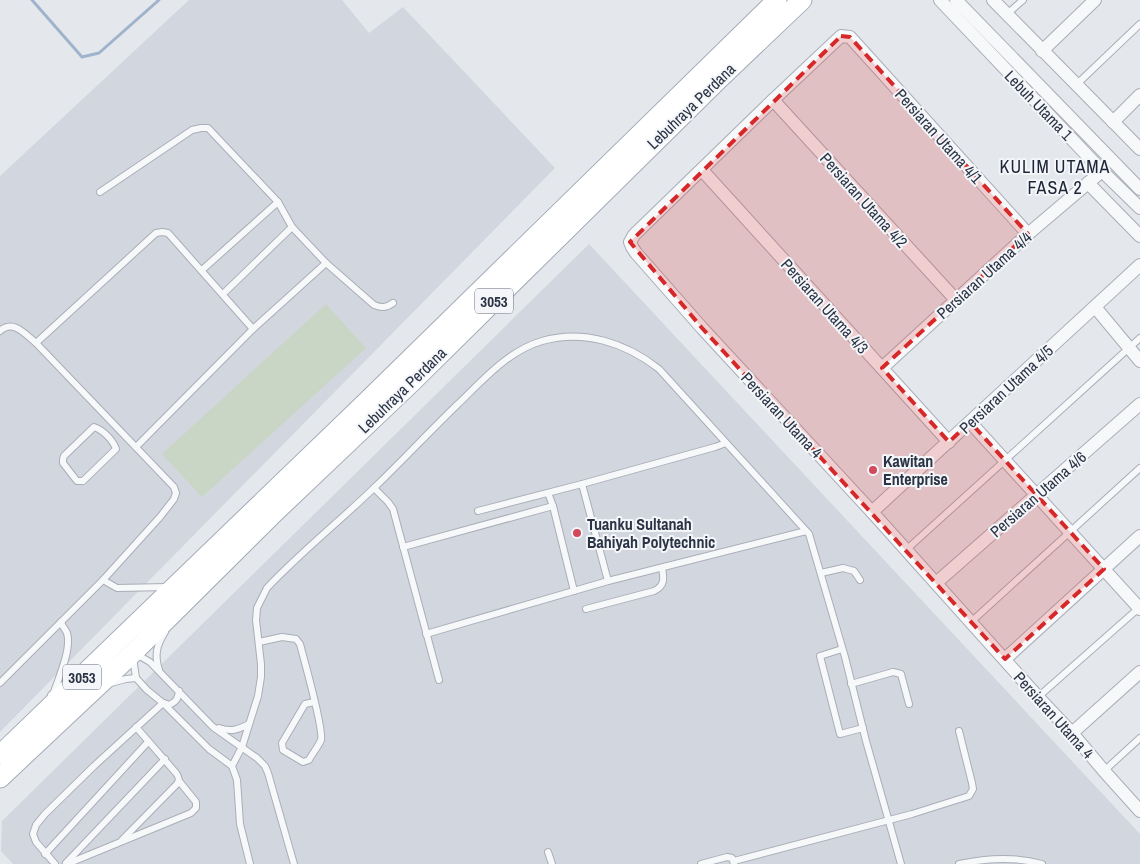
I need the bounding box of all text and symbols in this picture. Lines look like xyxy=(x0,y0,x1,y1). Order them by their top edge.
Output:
street label: Lebuhraya Perdana xyxy=(642,58,741,154)
street label: Lebuh Utama 1 xyxy=(1000,65,1079,145)
street label: Persiaran Utama 4/1 xyxy=(890,84,988,189)
street label: Persiaran Utama 4/2 xyxy=(815,148,913,252)
district label: KULIM UTAMA FASA 2 xyxy=(1000,154,1110,200)
street label: Persiaran Utama 4/4 xyxy=(932,226,1036,324)
street label: Persiaran Utama 4/3 xyxy=(776,254,874,358)
road number: 3053 xyxy=(475,288,513,314)
street label: Persiaran Utama 4/5 xyxy=(954,340,1058,438)
street label: Lebuhraya Perdana xyxy=(353,342,452,438)
street label: Persiaran Utama 4 xyxy=(736,367,828,463)
street label: Persiaran Utama 4/6 xyxy=(985,446,1091,542)
place label: Kawitan Enterprise xyxy=(883,450,948,490)
marker: Kawitan Enterprise xyxy=(867,464,879,476)
place label: Tuanku Sultanah Bahiyah Polytechnic xyxy=(587,513,715,553)
marker: Tuanku Sultanah Bahiyah Polytechnic xyxy=(571,527,583,539)
road number: 3053 xyxy=(63,664,101,690)
street label: Persiaran Utama 4 xyxy=(1009,667,1099,763)

